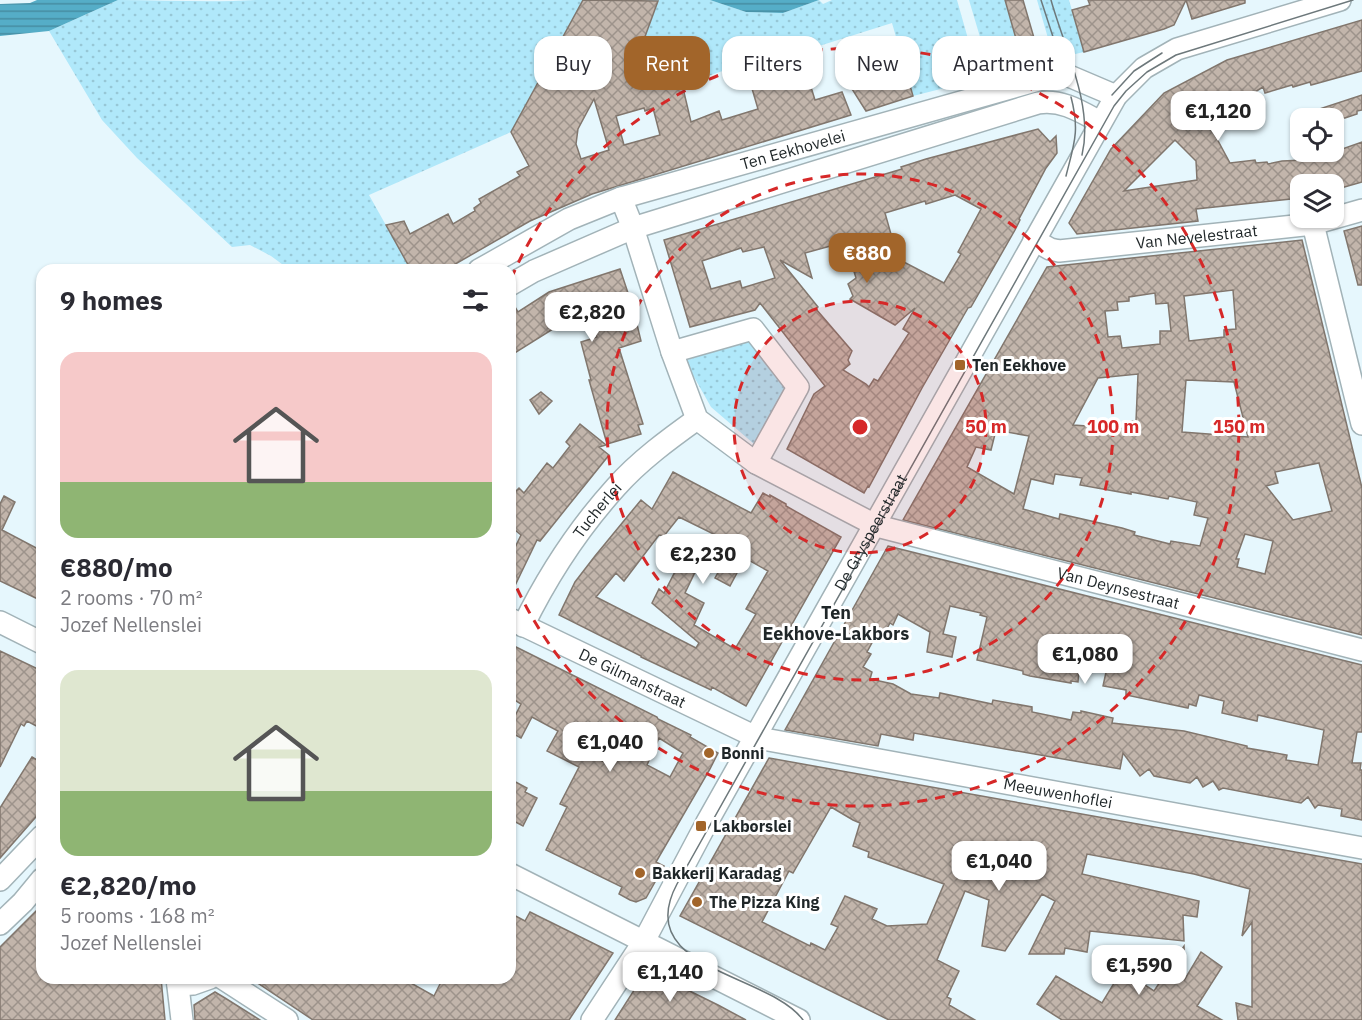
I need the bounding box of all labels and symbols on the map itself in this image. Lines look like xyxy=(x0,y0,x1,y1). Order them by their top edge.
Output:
pin: €1,120 xyxy=(1169,91,1267,142)
street label: Ten Eekhovelei xyxy=(738,125,847,174)
street label: Van Nevelestraat xyxy=(1135,220,1258,253)
pin: €880 xyxy=(831,233,903,284)
pin: €2,820 xyxy=(543,292,641,343)
place label: Ten Eekhove xyxy=(972,355,1066,375)
marker: Ten Eekhove xyxy=(953,358,967,372)
text: 50 m xyxy=(965,415,1007,438)
text: 100 m xyxy=(1087,415,1139,438)
text: 150 m xyxy=(1213,415,1265,438)
centre of rings xyxy=(850,417,870,437)
street label: De Gryspeerstraat xyxy=(830,470,911,594)
street label: Tucherlei xyxy=(568,478,626,542)
pin: €2,230 xyxy=(654,534,752,585)
street label: Van Deynsestraat xyxy=(1055,562,1182,613)
district label: Ten Eekhove-Lakbors xyxy=(763,601,909,645)
pin: €1,080 xyxy=(1036,634,1134,685)
street label: De Gilmanstraat xyxy=(576,644,689,712)
pin: €1,040 xyxy=(561,722,659,773)
place label: Bonni xyxy=(721,743,764,763)
marker: Bonni xyxy=(702,746,716,760)
street label: Meeuwenhoflei xyxy=(1002,773,1114,812)
place label: Lakborslei xyxy=(713,816,792,836)
marker: Lakborslei xyxy=(694,819,708,833)
pin: €1,040 xyxy=(950,841,1048,892)
place label: Bakkerij Karadag xyxy=(652,863,781,883)
marker: Bakkerij Karadag xyxy=(633,866,647,880)
place label: The Pizza King xyxy=(709,892,819,912)
marker: The Pizza King xyxy=(690,895,704,909)
pin: €1,590 xyxy=(1090,945,1188,996)
pin: €1,140 xyxy=(621,952,719,1003)

